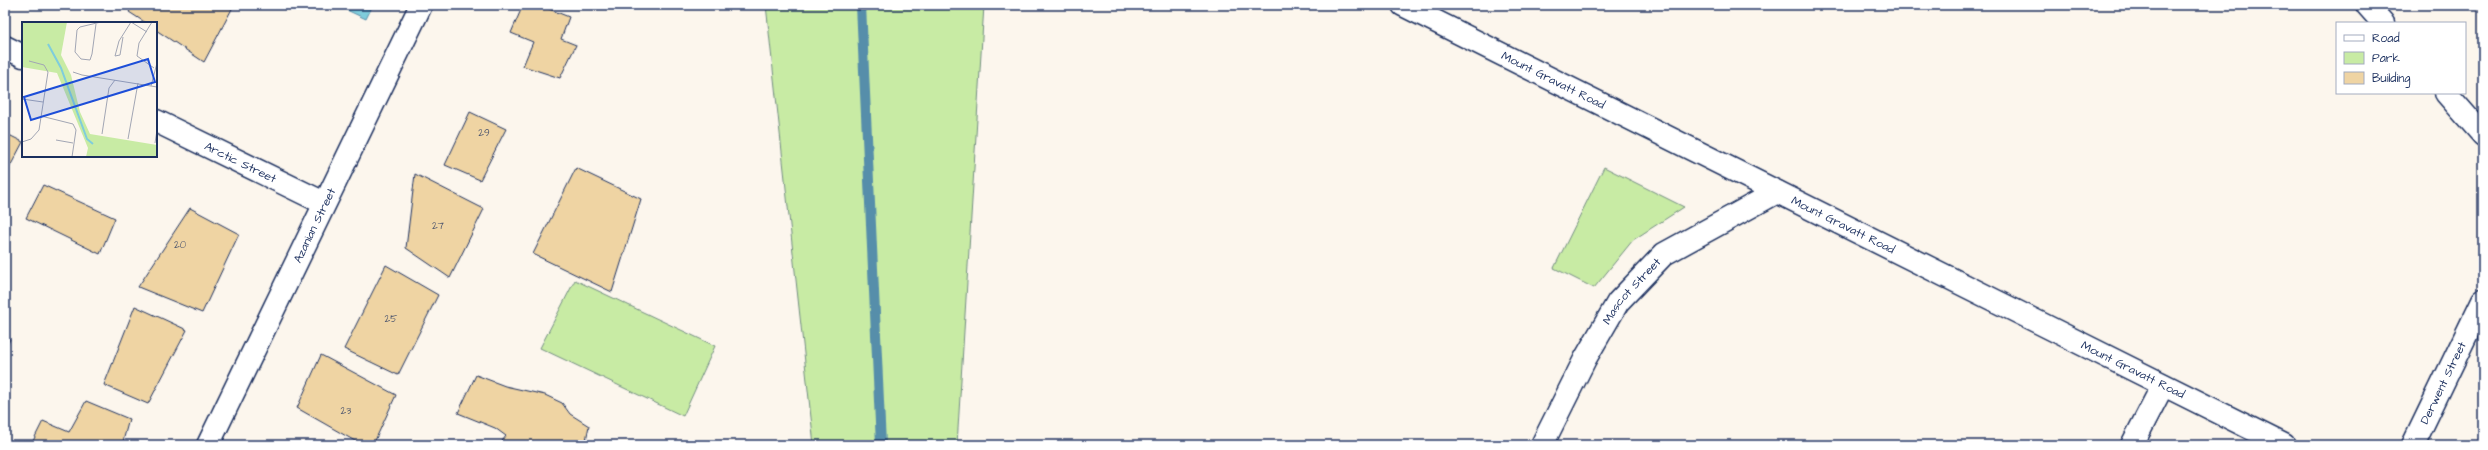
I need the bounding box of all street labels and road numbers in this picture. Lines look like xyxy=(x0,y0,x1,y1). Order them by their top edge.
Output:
street label: Mount Gravatt Road xyxy=(1498,47,1608,114)
street label: Arctic Street xyxy=(201,138,279,188)
street label: Azanian Street xyxy=(289,185,340,266)
street label: Mount Gravatt Road xyxy=(1788,192,1898,258)
street label: Mascot Street xyxy=(1599,254,1665,328)
street label: Mount Gravatt Road xyxy=(2078,337,2188,403)
street label: Derwent Street xyxy=(2416,339,2471,427)

